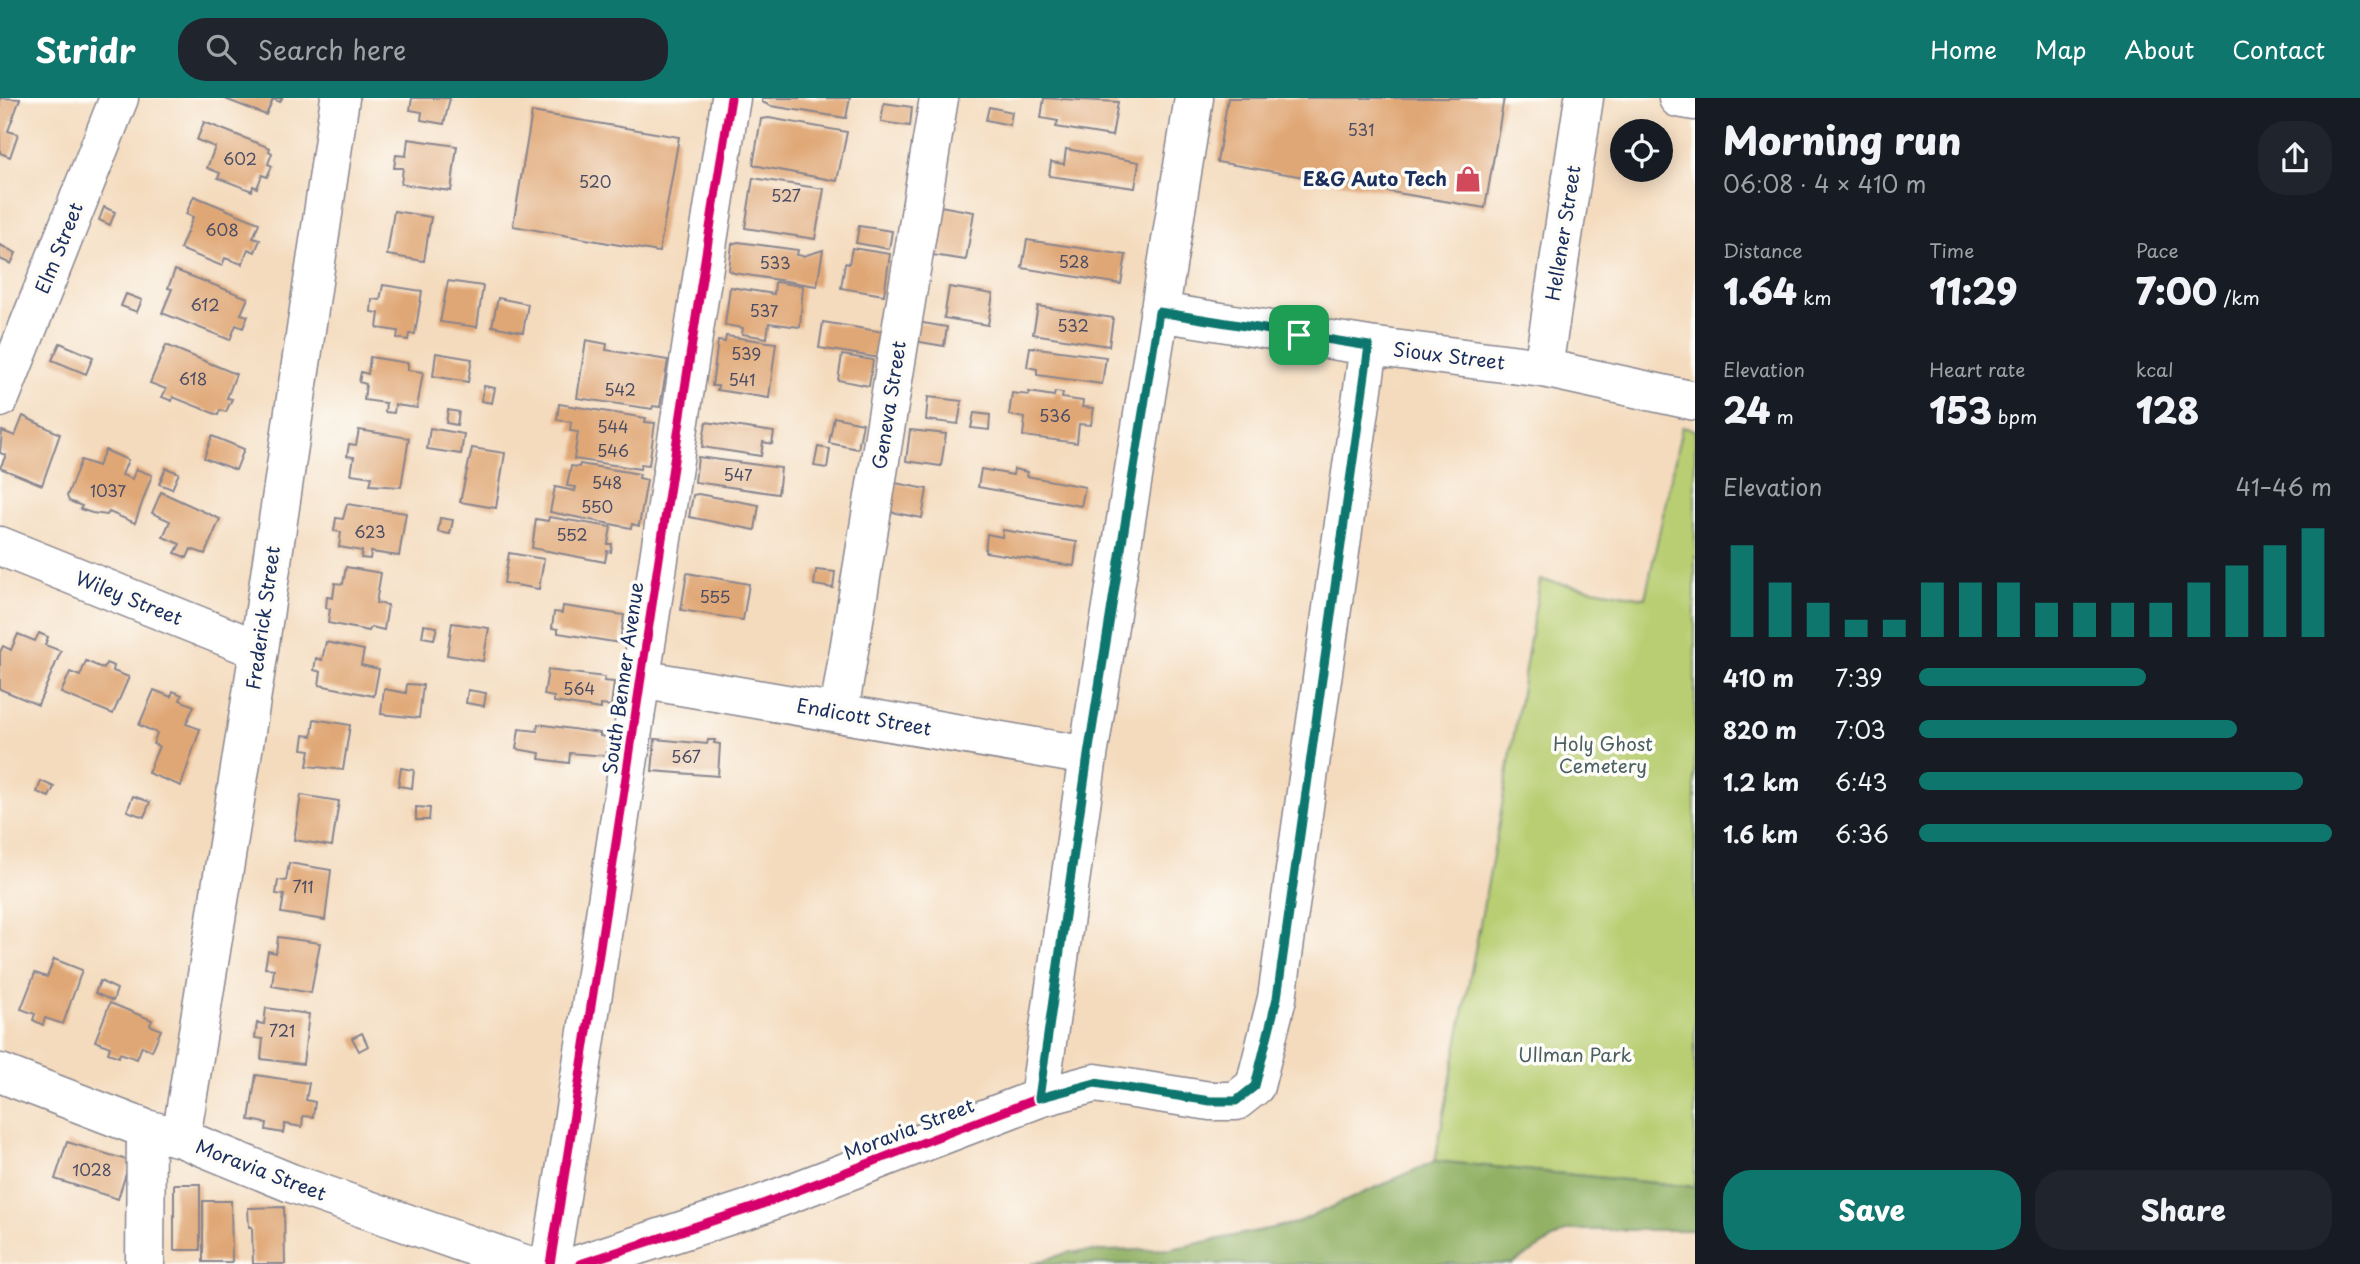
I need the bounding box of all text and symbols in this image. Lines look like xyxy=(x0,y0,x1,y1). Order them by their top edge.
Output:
search box xyxy=(178,18,668,81)
text: Stridr xyxy=(35,24,136,74)
icon: search xyxy=(202,30,240,68)
text: Search here xyxy=(258,30,406,69)
text: Home xyxy=(1930,31,1997,67)
text: Map xyxy=(2035,31,2086,67)
text: About xyxy=(2124,31,2194,67)
text: Contact xyxy=(2232,31,2325,67)
text: Morning run xyxy=(1723,111,1961,168)
house number: 531 xyxy=(1348,117,1374,141)
map controls xyxy=(1610,119,1673,182)
button: locate xyxy=(1610,119,1673,182)
button: share xyxy=(2258,121,2332,195)
house number: 602 xyxy=(223,146,257,170)
street label: Hellener Street xyxy=(1537,163,1587,303)
place label: E&G Auto Tech xyxy=(1303,164,1447,192)
shop icon: E&G Auto Tech xyxy=(1453,164,1483,194)
text: 06:08 · 4 × 410 m xyxy=(1723,166,1926,201)
house number: 520 xyxy=(579,169,611,193)
house number: 527 xyxy=(771,183,801,207)
street label: Elm Street xyxy=(27,198,89,297)
house number: 608 xyxy=(205,217,239,241)
text: Distance xyxy=(1723,236,1803,264)
text: Time xyxy=(1929,236,1974,264)
text: Pace xyxy=(2136,236,2179,264)
house number: 528 xyxy=(1058,249,1090,273)
house number: 533 xyxy=(759,250,791,274)
text: 1.64 xyxy=(1723,264,1797,317)
text: 11:29 xyxy=(1929,264,2018,317)
text: 7:00 xyxy=(2136,264,2217,317)
text: km xyxy=(1797,283,1832,311)
text: /km xyxy=(2217,283,2260,311)
house number: 612 xyxy=(190,292,220,316)
house number: 537 xyxy=(750,298,779,322)
pin xyxy=(1269,305,1329,365)
house number: 532 xyxy=(1057,313,1089,337)
icon: arrive xyxy=(1280,316,1318,354)
street label: Sioux Street xyxy=(1392,334,1507,376)
street label: Geneva Street xyxy=(864,338,912,471)
house number: 539 xyxy=(731,341,761,365)
text: Elevation xyxy=(1723,355,1805,383)
text: Heart rate xyxy=(1929,355,2025,383)
text: kcal xyxy=(2136,355,2174,383)
house number: 618 xyxy=(179,366,207,390)
house number: 541 xyxy=(728,367,756,391)
house number: 542 xyxy=(604,377,636,401)
text: 24 xyxy=(1723,383,1770,436)
text: 153 xyxy=(1929,383,1992,436)
text: 128 xyxy=(2136,383,2199,436)
text: m xyxy=(1770,402,1794,430)
text: bpm xyxy=(1992,402,2037,430)
house number: 536 xyxy=(1039,403,1071,427)
house number: 544 xyxy=(597,414,629,438)
house number: 546 xyxy=(597,438,629,462)
house number: 547 xyxy=(723,462,753,486)
text: Elevation xyxy=(1723,469,1822,504)
text: 41–46 m xyxy=(2236,469,2332,504)
house number: 548 xyxy=(592,470,622,494)
house number: 1037 xyxy=(90,478,127,502)
house number: 550 xyxy=(581,494,613,518)
house number: 623 xyxy=(354,519,386,543)
house number: 552 xyxy=(556,522,588,546)
street label: Frederick Street xyxy=(238,544,286,692)
street label: Wiley Street xyxy=(72,563,187,631)
street label: South Benner Avenue xyxy=(595,580,649,776)
house number: 555 xyxy=(699,584,731,608)
text: 410 m xyxy=(1723,660,1794,695)
text: 7:39 xyxy=(1835,660,1882,695)
house number: 564 xyxy=(563,676,595,700)
street label: Endicott Street xyxy=(795,690,934,742)
text: 820 m xyxy=(1723,712,1797,747)
text: 7:03 xyxy=(1835,712,1886,747)
park label: Holy Ghost Cemetery xyxy=(1553,729,1653,779)
house number: 567 xyxy=(671,744,701,768)
text: 1.2 km xyxy=(1723,764,1799,799)
text: 6:43 xyxy=(1835,764,1888,799)
text: 1.6 km xyxy=(1723,816,1798,851)
text: 6:36 xyxy=(1835,816,1889,851)
house number: 711 xyxy=(292,874,314,898)
house number: 721 xyxy=(269,1018,295,1042)
park label: Ullman Park xyxy=(1518,1040,1632,1068)
street label: Moravia Street xyxy=(839,1090,978,1166)
street label: Moravia Street xyxy=(192,1131,331,1207)
house number: 1028 xyxy=(72,1157,112,1181)
button: Save xyxy=(1723,1170,2021,1250)
button: Share xyxy=(2035,1170,2332,1250)

